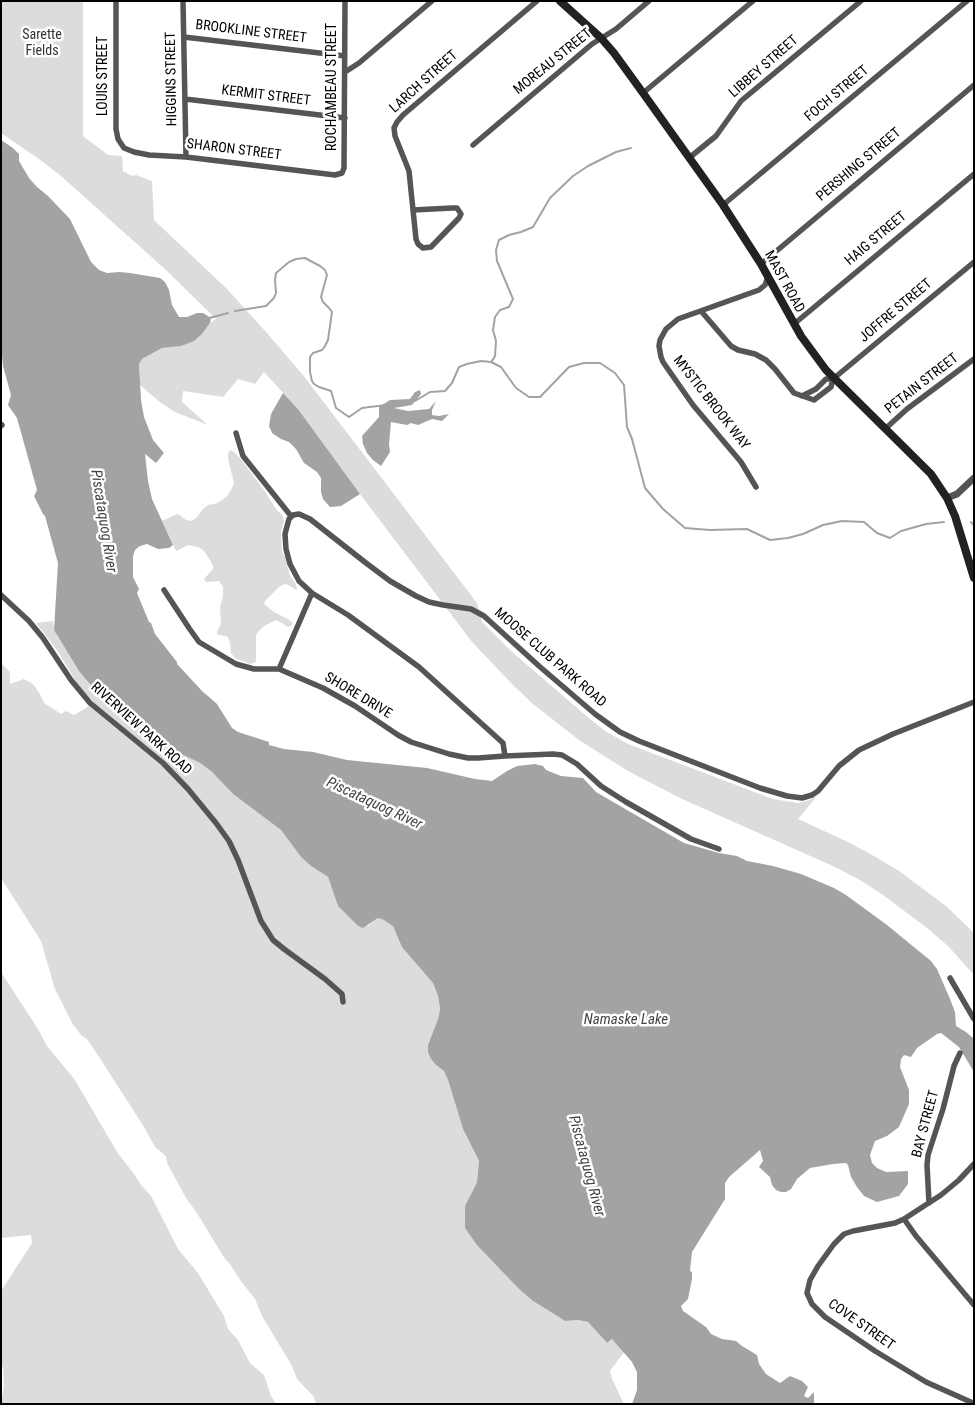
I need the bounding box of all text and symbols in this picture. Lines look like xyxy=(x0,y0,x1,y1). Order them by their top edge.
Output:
street label: BROOKLINE STREET xyxy=(194,17,308,47)
street label: ROCHAMBEAU STREET xyxy=(324,23,340,151)
street label: MOREAU STREET xyxy=(511,25,595,99)
park label: Sarette Fields xyxy=(22,27,62,59)
street label: HIGGINS STREET xyxy=(163,32,181,126)
street label: LIBBEY STREET xyxy=(726,32,802,102)
street label: LOUIS STREET xyxy=(95,36,111,116)
street label: LARCH STREET xyxy=(387,47,461,117)
street label: FOCH STREET xyxy=(802,62,872,126)
street label: KERMIT STREET xyxy=(220,82,312,110)
street label: PERSHING STREET xyxy=(813,125,905,205)
street label: SHARON STREET xyxy=(186,136,282,164)
street label: HAIG STREET xyxy=(842,208,910,270)
street label: MAST ROAD xyxy=(760,248,808,316)
street label: JOFFRE STREET xyxy=(856,276,936,346)
street label: PETAIN STREET xyxy=(882,350,962,418)
street label: MYSTIC BROOK WAY xyxy=(669,353,753,453)
water label: Piscataquog River xyxy=(86,468,120,574)
street label: MOOSE CLUB PARK ROAD xyxy=(491,605,609,711)
street label: SHORE DRIVE xyxy=(321,669,395,723)
street label: RIVERVIEW PARK ROAD xyxy=(87,679,195,779)
water label: Piscataquog River xyxy=(323,774,425,834)
water label: Namaske Lake xyxy=(584,1011,668,1029)
street label: BAY STREET xyxy=(909,1089,943,1159)
water label: Piscataquog River xyxy=(564,1114,608,1218)
street label: COVE STREET xyxy=(824,1296,898,1354)

